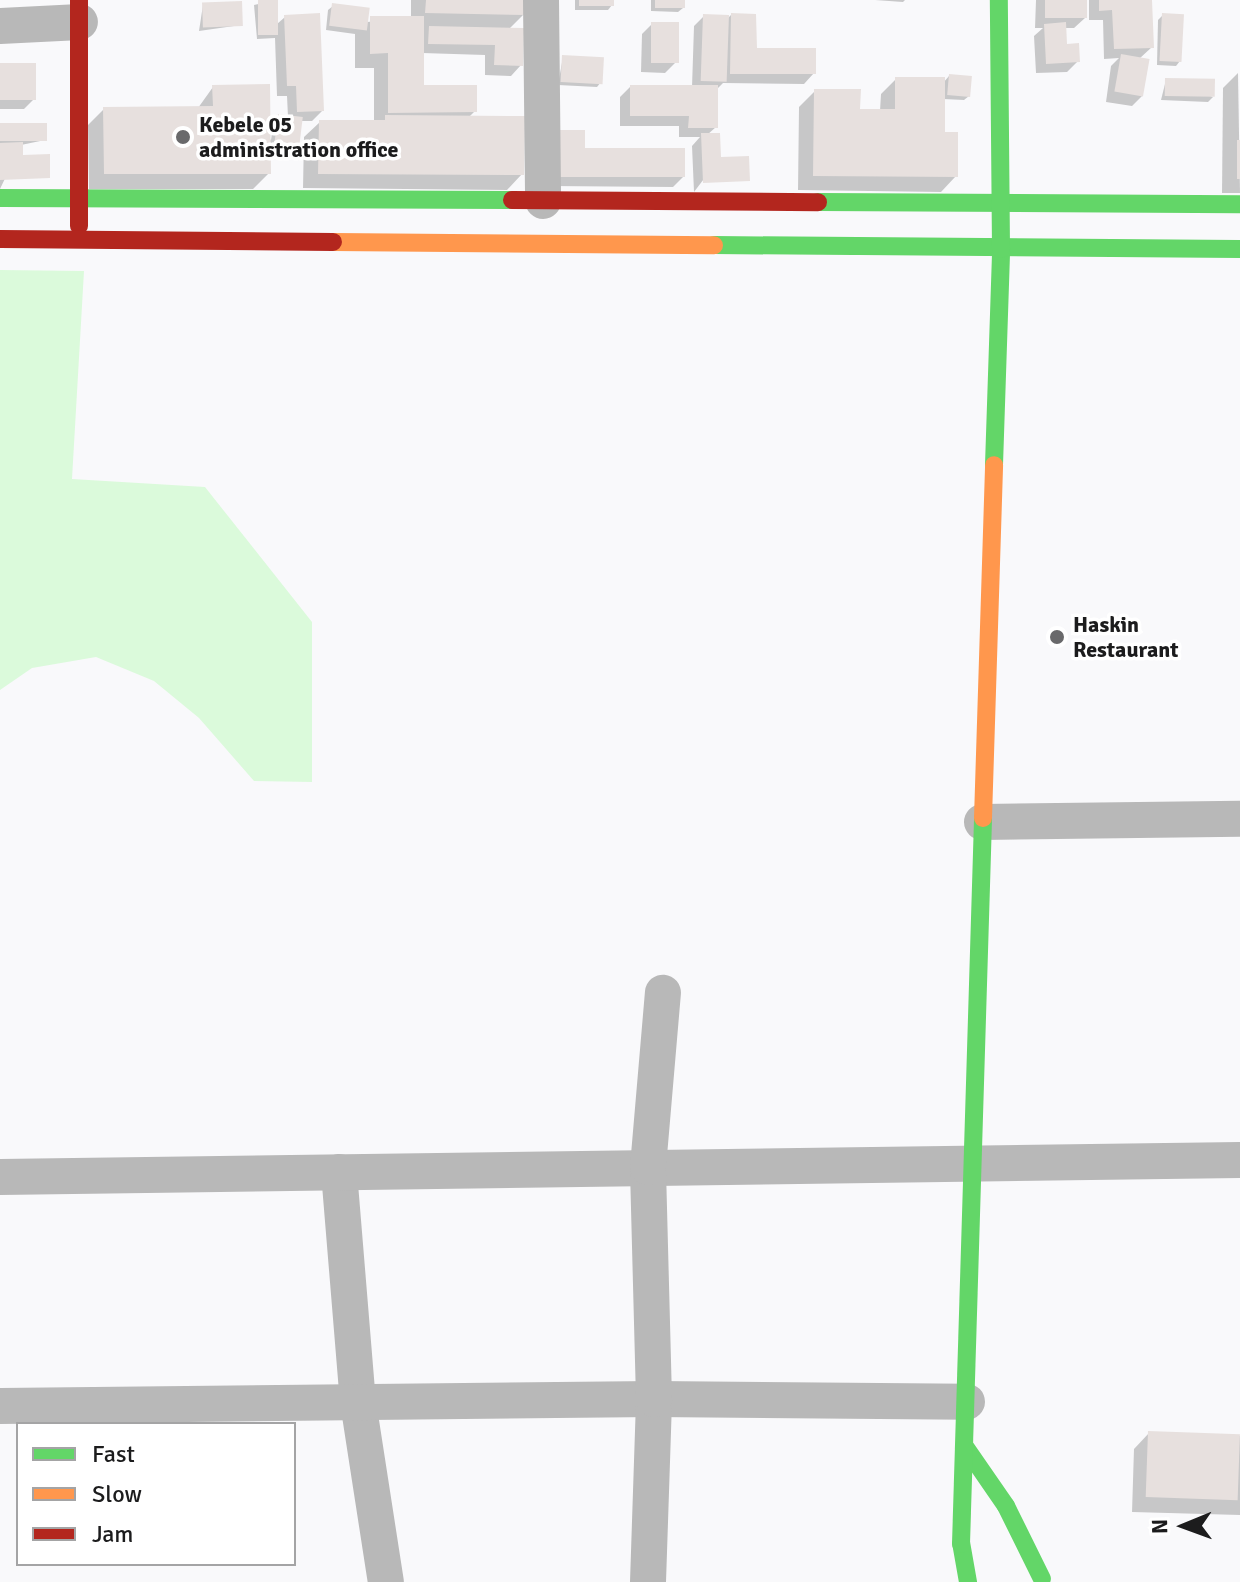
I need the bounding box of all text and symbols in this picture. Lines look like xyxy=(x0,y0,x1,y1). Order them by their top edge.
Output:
place label: Kebele 05 administration office xyxy=(199,111,399,162)
marker: Kebele 05 administration office xyxy=(174,128,192,146)
place label: Haskin Restaurant xyxy=(1073,611,1179,662)
marker: Haskin Restaurant xyxy=(1048,628,1066,646)
legend xyxy=(16,1422,296,1566)
text: Fast xyxy=(92,1439,135,1469)
text: Slow xyxy=(92,1479,142,1509)
north arrow xyxy=(1144,1486,1224,1566)
text: Jam xyxy=(92,1519,133,1549)
text: N xyxy=(1146,1519,1173,1534)

